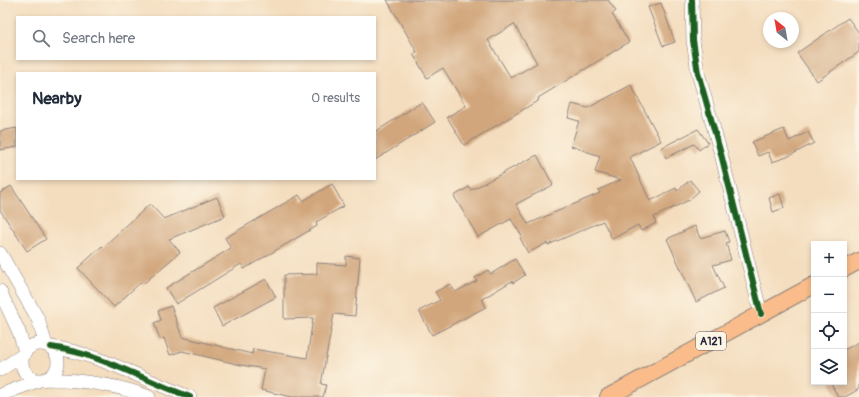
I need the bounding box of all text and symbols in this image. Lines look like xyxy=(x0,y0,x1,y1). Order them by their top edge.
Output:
north arrow xyxy=(763,12,799,48)
search box xyxy=(16,16,376,60)
icon: search xyxy=(30,27,52,49)
text: Search here xyxy=(62,29,135,48)
text: Nearby xyxy=(32,88,81,109)
text: 0 results xyxy=(311,90,360,106)
map controls xyxy=(811,241,847,385)
button: + xyxy=(811,241,847,277)
button: − xyxy=(811,277,847,313)
button: locate xyxy=(811,313,847,349)
road number: A121 xyxy=(696,332,726,350)
button: layers xyxy=(811,349,847,385)

